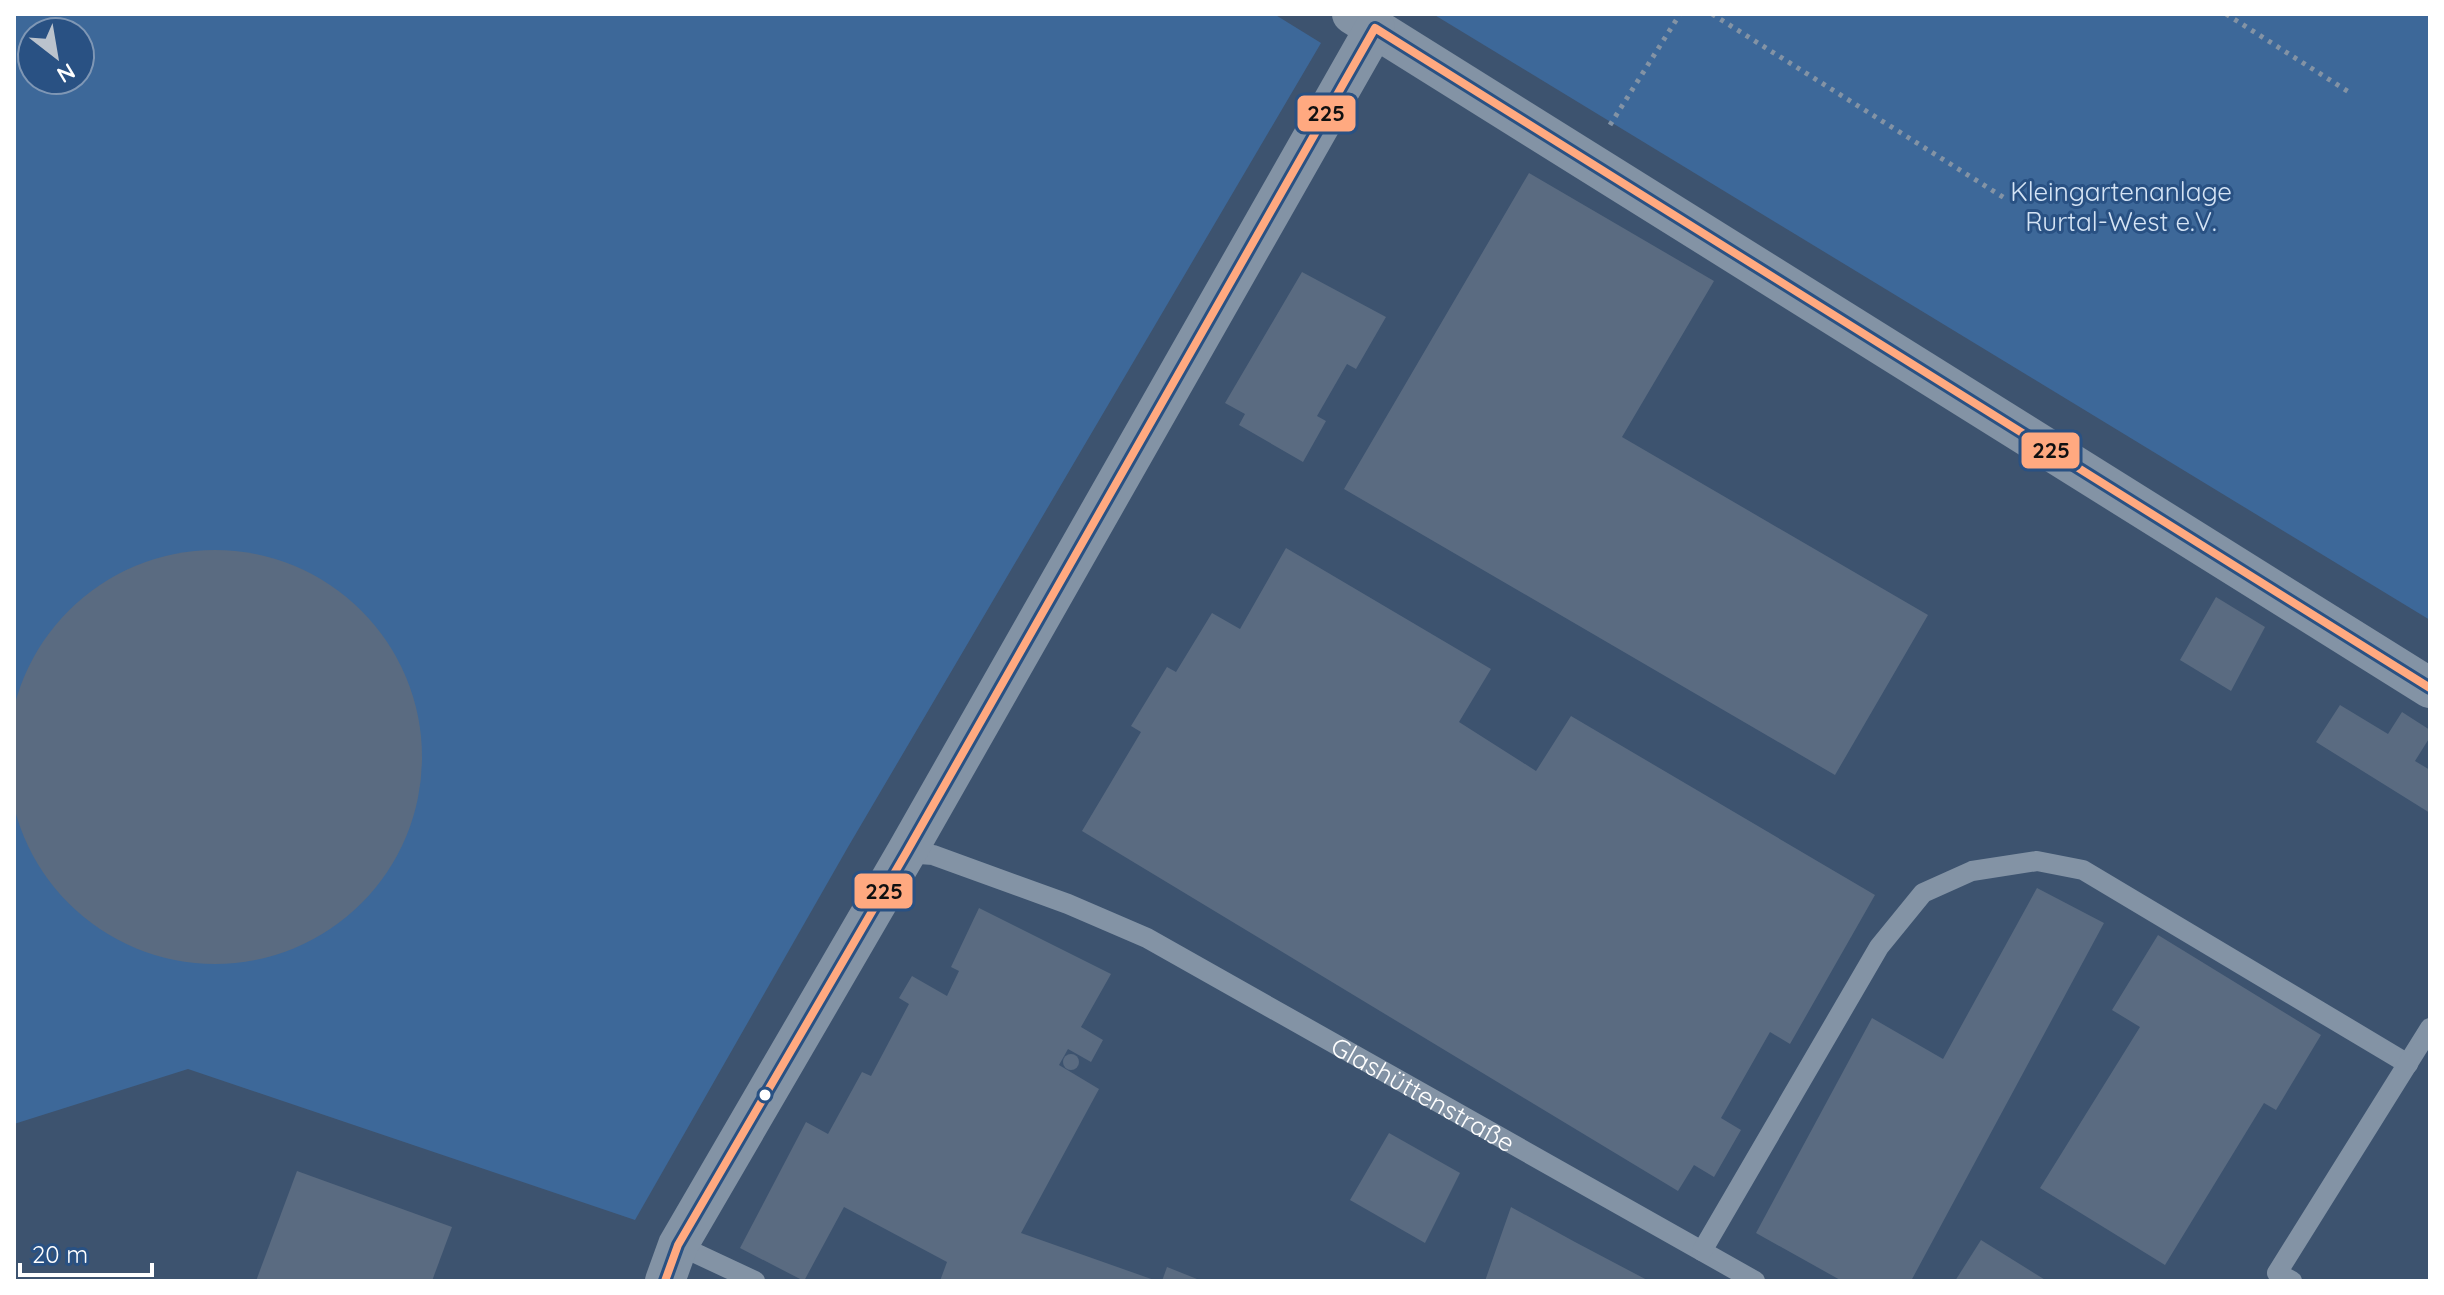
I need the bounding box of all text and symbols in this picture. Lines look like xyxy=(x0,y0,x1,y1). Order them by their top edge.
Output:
north arrow xyxy=(16,16,96,96)
text: N xyxy=(52,57,80,89)
line badge: 225 xyxy=(1296,94,1357,133)
text: 225 xyxy=(1307,99,1345,127)
park label: Kleingartenanlage Rurtal-West e.V. xyxy=(2010,175,2232,238)
line badge: 225 xyxy=(2020,431,2081,470)
text: 225 xyxy=(2032,436,2070,464)
line badge: 225 xyxy=(853,872,914,910)
text: 225 xyxy=(865,877,903,905)
street label: Glashüttenstraße xyxy=(1326,1029,1521,1159)
unlabelled marker xyxy=(757,1087,773,1103)
scale bar xyxy=(20,1227,152,1277)
text: 20 m xyxy=(32,1239,88,1269)

